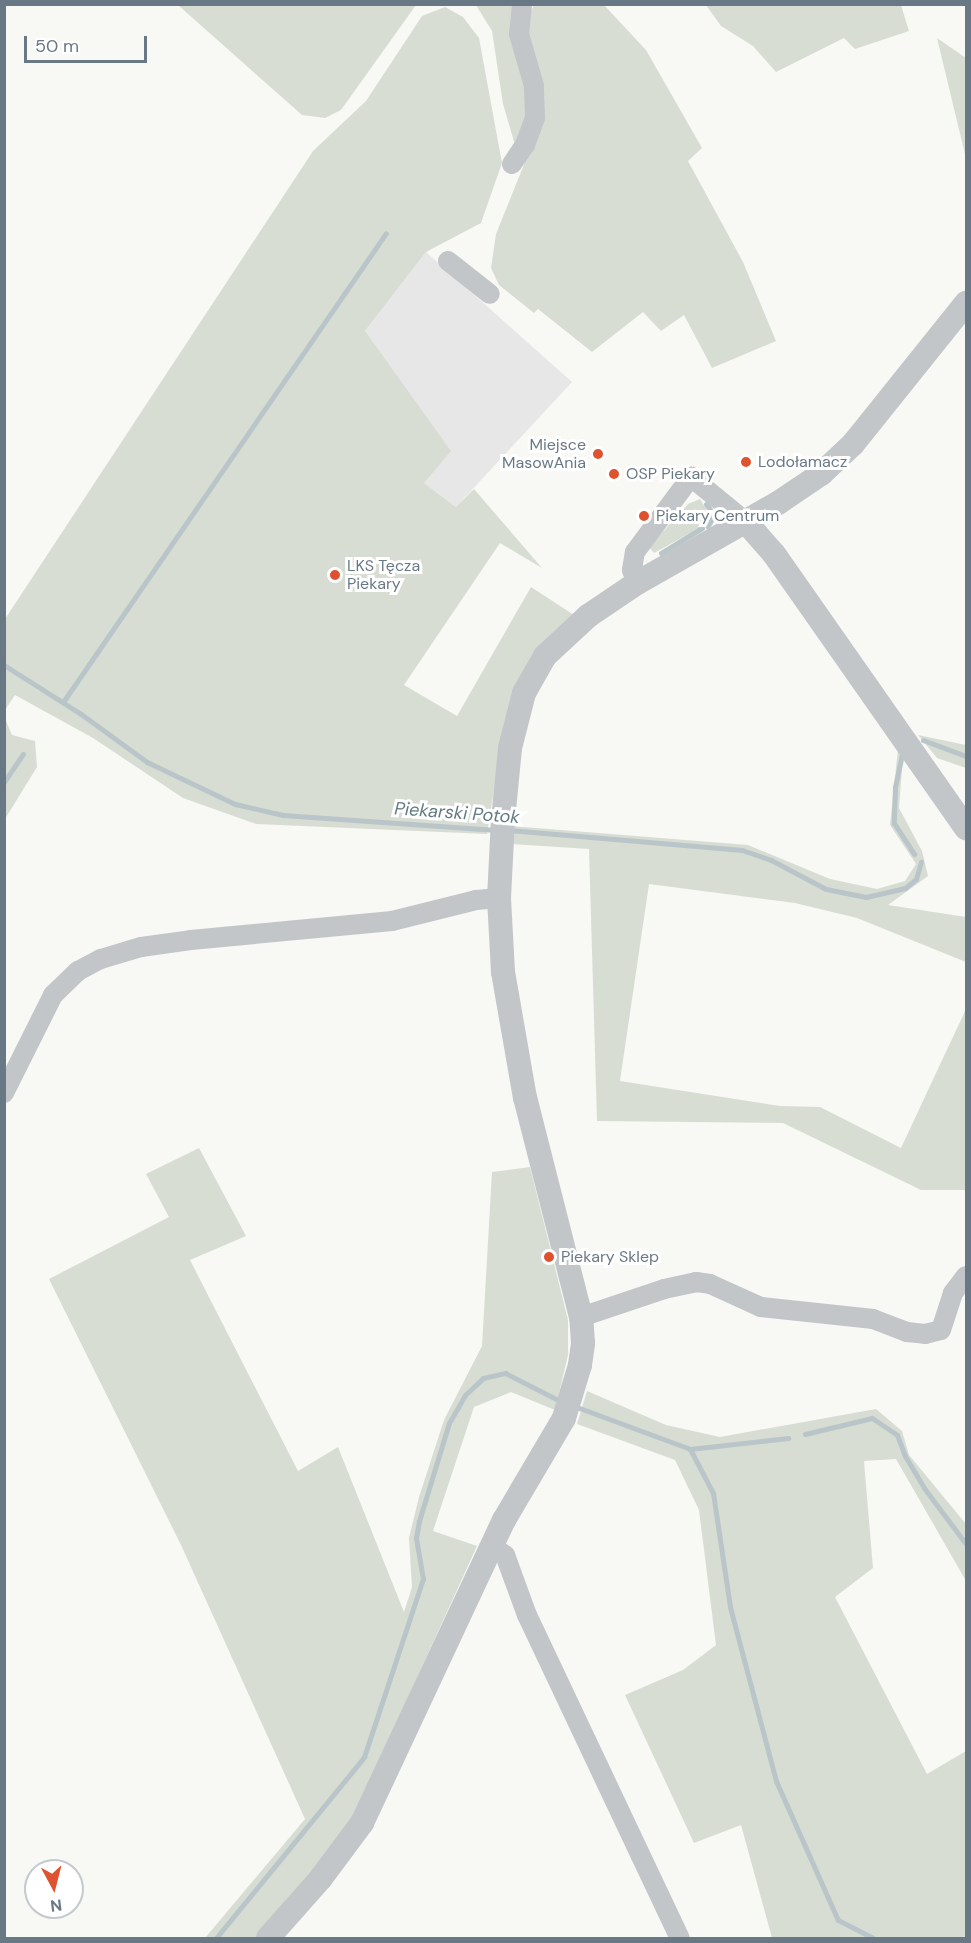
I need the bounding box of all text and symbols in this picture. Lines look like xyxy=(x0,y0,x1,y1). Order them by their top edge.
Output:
scale bar xyxy=(27,24,150,62)
text: 50 m xyxy=(35,34,79,58)
place label: Miejsce MasowAnia xyxy=(502,435,586,473)
marker: Miejsce MasowAnia xyxy=(591,447,605,461)
place label: Lodołamacz xyxy=(758,452,847,472)
marker: Lodołamacz xyxy=(739,455,753,469)
place label: OSP Piekary xyxy=(626,464,715,484)
marker: OSP Piekary xyxy=(607,467,621,481)
place label: Piekary Centrum xyxy=(656,506,779,526)
marker: Piekary Centrum xyxy=(637,509,651,523)
place label: LKS Tęcza Piekary xyxy=(347,556,420,594)
marker: LKS Tęcza Piekary xyxy=(328,568,342,582)
water label: Piekarski Potok xyxy=(394,798,520,828)
place label: Piekary Sklep xyxy=(561,1247,659,1267)
marker: Piekary Sklep xyxy=(542,1250,556,1264)
north arrow xyxy=(24,1859,84,1919)
text: N xyxy=(49,1894,63,1917)

